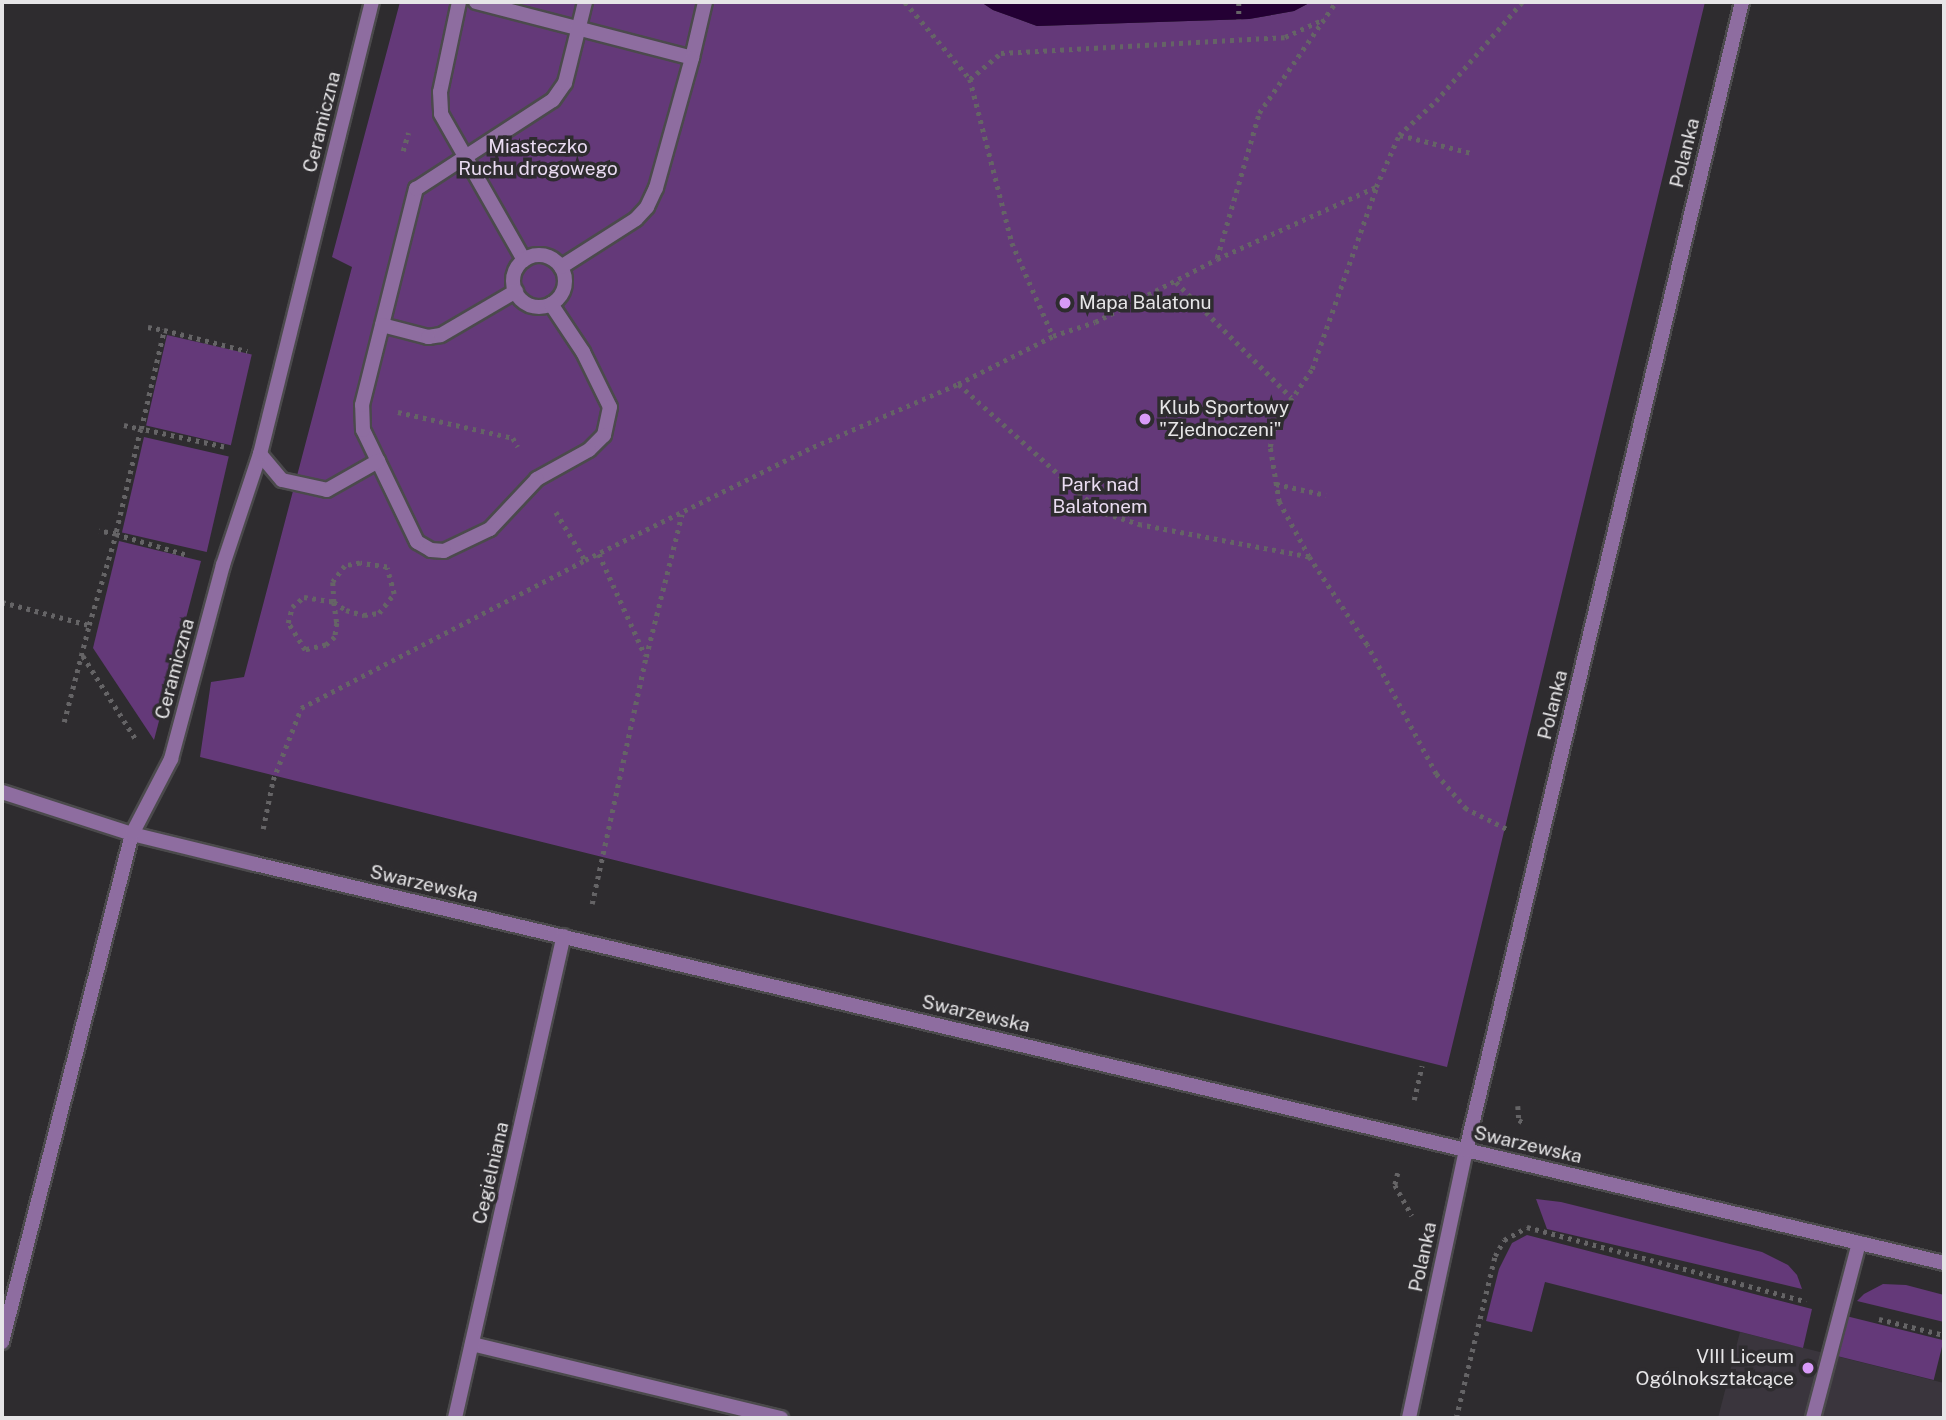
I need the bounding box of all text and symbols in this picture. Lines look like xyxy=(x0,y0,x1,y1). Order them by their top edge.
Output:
street label: Ceramiczna xyxy=(298,69,346,175)
street label: Polanka xyxy=(1665,116,1705,190)
park label: Miasteczko Ruchu drogowego xyxy=(458,136,618,180)
place label: Mapa Balatonu xyxy=(1079,292,1211,314)
marker: Mapa Balatonu xyxy=(1057,295,1073,311)
place label: Klub Sportowy "Zjednoczeni" xyxy=(1159,397,1289,441)
marker: Klub Sportowy "Zjednoczeni" xyxy=(1137,411,1153,427)
park label: Park nad Balatonem xyxy=(1052,474,1148,518)
street label: Ceramiczna xyxy=(151,616,199,722)
street label: Polanka xyxy=(1533,668,1573,742)
street label: Swarzewska xyxy=(368,860,480,908)
street label: Swarzewska xyxy=(920,990,1032,1038)
street label: Cegielniana xyxy=(468,1120,514,1226)
street label: Swarzewska xyxy=(1472,1121,1584,1169)
street label: Polanka xyxy=(1404,1220,1442,1294)
place label: VIII Liceum Ogólnokształcące xyxy=(1636,1346,1794,1390)
marker: VIII Liceum Ogólnokształcące xyxy=(1800,1360,1816,1376)

